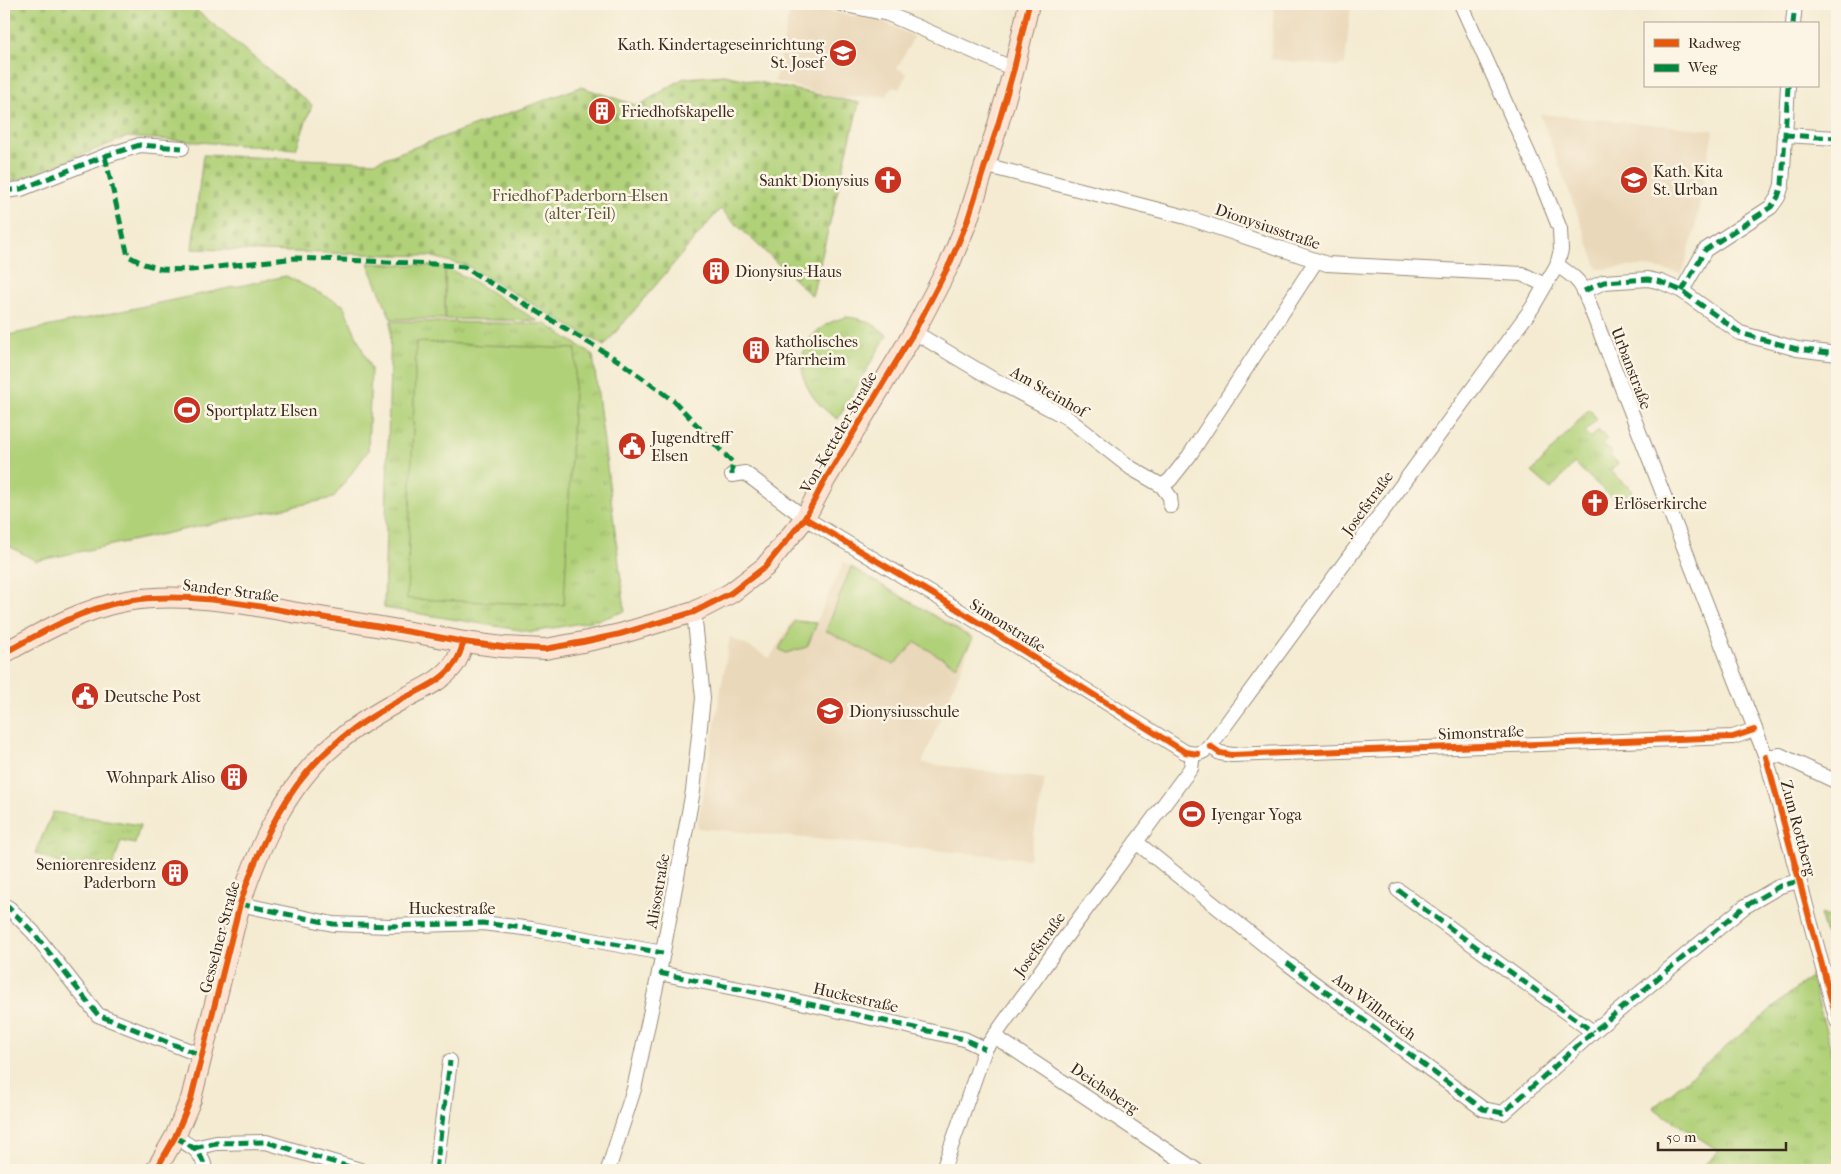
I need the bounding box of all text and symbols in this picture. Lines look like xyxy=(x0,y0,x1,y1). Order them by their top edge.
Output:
legend xyxy=(1644,22,1818,88)
text: Radweg xyxy=(1688,34,1741,52)
place label: Kath. Kindertageseinrichtung St. Josef xyxy=(617,35,828,72)
school or university icon: Kath. Kindertageseinrichtung St. Josef xyxy=(828,38,858,68)
text: Weg xyxy=(1687,58,1718,76)
building icon: Friedhofskapelle xyxy=(587,96,617,126)
place label: Friedhofskapelle xyxy=(621,102,735,121)
place label: Kath. Kita St. Urban xyxy=(1653,162,1723,199)
church icon: Sankt Dionysius xyxy=(873,165,903,195)
school or university icon: Kath. Kita St. Urban xyxy=(1619,165,1649,195)
place label: Sankt Dionysius xyxy=(759,171,869,190)
park label: Friedhof Paderborn-Elsen (alter Teil) xyxy=(492,186,669,223)
street label: Dionysiusstraße xyxy=(1213,200,1323,253)
building icon: Dionysius-Haus xyxy=(701,256,731,286)
place label: Dionysius-Haus xyxy=(735,262,842,281)
street label: Urbanstraße xyxy=(1607,324,1656,412)
place label: katholisches Pfarrheim xyxy=(775,332,858,369)
building icon: katholisches Pfarrheim xyxy=(741,335,771,365)
street label: Am Steinhof xyxy=(1006,361,1094,423)
street label: Von-Ketteler-Straße xyxy=(795,368,881,497)
sports icon: Sportplatz Elsen xyxy=(172,395,202,425)
place label: Sportplatz Elsen xyxy=(206,401,318,420)
place label: Jugendtreff Elsen xyxy=(649,428,734,465)
public building icon: Jugendtreff Elsen xyxy=(617,431,647,461)
street label: Josefstraße xyxy=(1336,467,1397,541)
church icon: Erlöserkirche xyxy=(1580,488,1610,518)
place label: Erlöserkirche xyxy=(1614,494,1707,513)
street label: Sander Straße xyxy=(182,575,280,606)
street label: Simonstraße xyxy=(966,595,1049,656)
public building icon: Deutsche Post xyxy=(70,681,100,711)
place label: Deutsche Post xyxy=(104,687,201,706)
school or university icon: Dionysiusschule xyxy=(815,696,845,726)
place label: Dionysiusschule xyxy=(849,702,960,721)
street label: Simonstraße xyxy=(1438,722,1524,743)
building icon: Wohnpark Aliso xyxy=(219,762,249,792)
place label: Wohnpark Aliso xyxy=(105,768,215,787)
street label: Zum Rottberg xyxy=(1777,778,1821,879)
sports icon: Iyengar Yoga xyxy=(1177,799,1207,829)
place label: Iyengar Yoga xyxy=(1211,805,1303,824)
street label: Alisostraße xyxy=(641,852,673,931)
place label: Seniorenresidenz Paderborn xyxy=(36,855,157,892)
building icon: Seniorenresidenz Paderborn xyxy=(160,858,190,888)
street label: Gesselner Straße xyxy=(195,879,244,995)
street label: Huckestraße xyxy=(409,899,496,918)
street label: Josefstraße xyxy=(1008,908,1069,982)
street label: Am Willnteich xyxy=(1328,968,1420,1044)
street label: Huckestraße xyxy=(811,978,900,1017)
street label: Deichsberg xyxy=(1067,1059,1143,1118)
scale bar xyxy=(1658,1119,1786,1151)
text: 50 m xyxy=(1666,1128,1697,1146)

